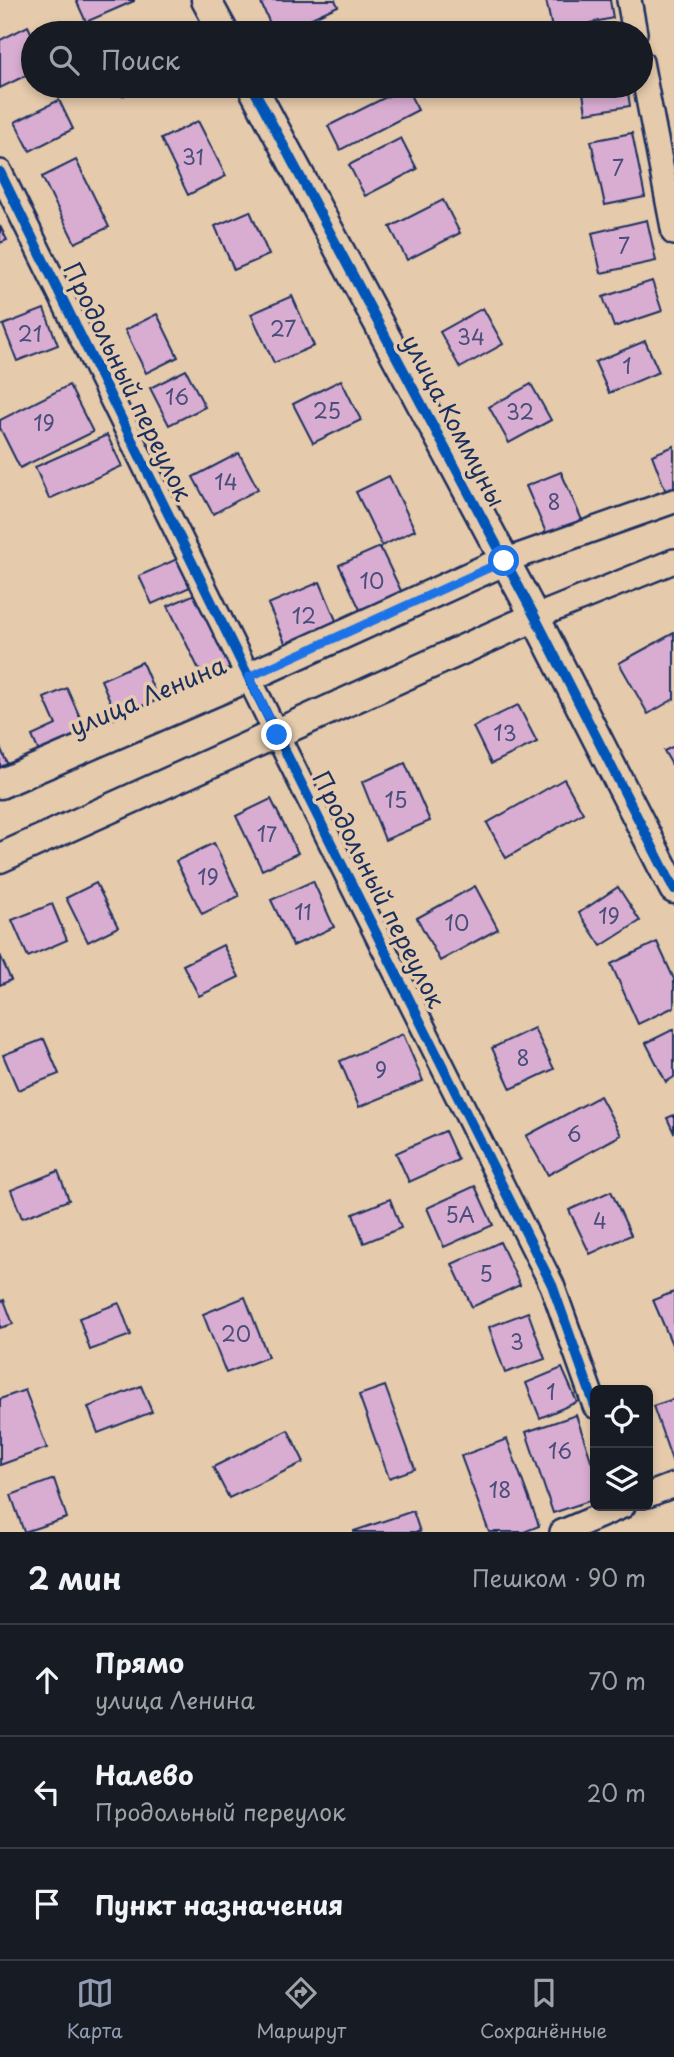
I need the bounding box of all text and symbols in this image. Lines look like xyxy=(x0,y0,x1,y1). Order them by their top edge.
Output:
search box xyxy=(21,21,653,98)
text: Поиск xyxy=(101,40,180,79)
icon: search xyxy=(45,41,83,79)
house number: 31 xyxy=(182,140,204,172)
house number: 7 xyxy=(612,151,624,183)
house number: 7 xyxy=(618,229,630,261)
street label: Продольный переулок xyxy=(55,256,203,507)
house number: 27 xyxy=(270,312,296,344)
house number: 21 xyxy=(18,317,42,349)
house number: 34 xyxy=(457,320,485,352)
street label: улица Коммуны xyxy=(394,327,516,513)
house number: 1 xyxy=(622,349,632,381)
house number: 16 xyxy=(165,380,189,412)
house number: 25 xyxy=(313,394,341,426)
house number: 32 xyxy=(506,395,534,427)
house number: 19 xyxy=(33,406,55,438)
house number: 14 xyxy=(214,465,238,497)
house number: 8 xyxy=(547,485,561,517)
route start xyxy=(488,545,519,576)
house number: 10 xyxy=(360,564,384,596)
house number: 12 xyxy=(292,599,316,631)
street label: улица Ленина xyxy=(64,646,231,744)
house number: 13 xyxy=(493,716,517,748)
route end xyxy=(261,719,292,750)
street label: Продольный переулок xyxy=(304,764,456,1014)
house number: 15 xyxy=(385,783,407,815)
house number: 17 xyxy=(257,817,277,849)
house number: 19 xyxy=(197,860,219,892)
house number: 11 xyxy=(294,895,312,927)
house number: 19 xyxy=(598,899,620,931)
house number: 10 xyxy=(445,906,469,938)
house number: 8 xyxy=(516,1041,530,1073)
house number: 9 xyxy=(375,1053,387,1085)
house number: 6 xyxy=(567,1117,581,1149)
house number: 5А xyxy=(445,1198,475,1230)
house number: 4 xyxy=(593,1204,607,1236)
house number: 5 xyxy=(479,1257,493,1289)
house number: 20 xyxy=(221,1317,251,1349)
house number: 3 xyxy=(510,1325,524,1357)
house number: 1 xyxy=(546,1375,556,1407)
map controls xyxy=(590,1385,653,1511)
button: locate xyxy=(590,1385,653,1448)
house number: 16 xyxy=(548,1434,572,1466)
button: layers xyxy=(590,1448,653,1511)
house number: 18 xyxy=(489,1473,511,1505)
text: 2 мин xyxy=(28,1555,122,1600)
text: Пешком · 90 m xyxy=(472,1560,646,1595)
text: Прямо xyxy=(95,1643,184,1682)
icon: ahead xyxy=(28,1661,66,1699)
text: 70 m xyxy=(588,1663,646,1698)
text: улица Ленина xyxy=(95,1682,255,1717)
text: Налево xyxy=(95,1755,193,1794)
icon: left xyxy=(28,1773,66,1811)
text: 20 m xyxy=(587,1775,646,1810)
text: Продольный переулок xyxy=(95,1794,346,1829)
icon: arrive xyxy=(28,1885,66,1923)
text: Пункт назначения xyxy=(95,1885,343,1924)
tab: Карта xyxy=(67,1974,123,2044)
tab: Маршрут xyxy=(256,1974,346,2044)
tab: Сохранённые xyxy=(480,1974,607,2044)

